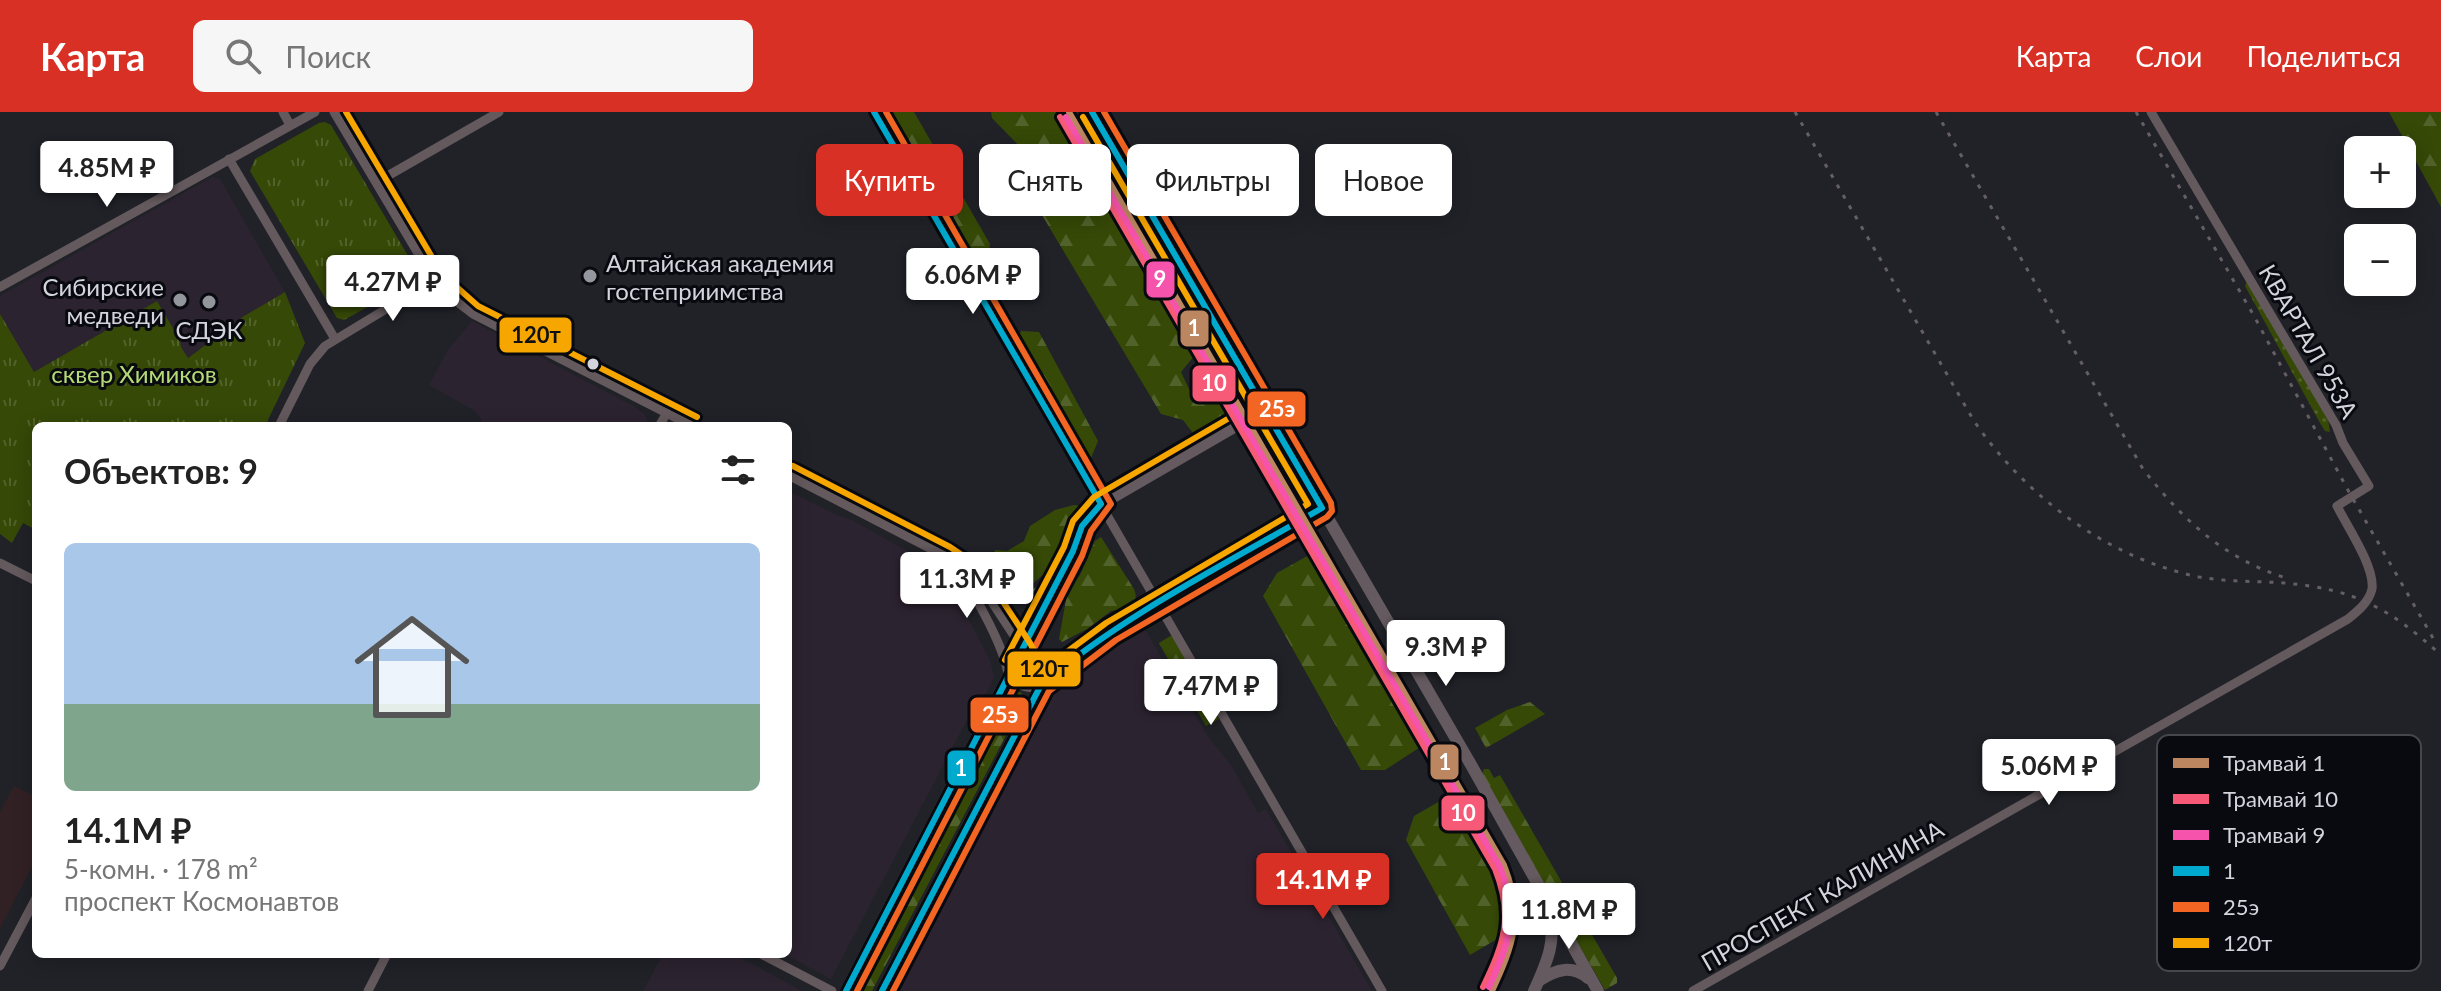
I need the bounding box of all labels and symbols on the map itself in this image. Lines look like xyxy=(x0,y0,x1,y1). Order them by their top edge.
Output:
pin: 4.85M ₽ xyxy=(33,141,181,209)
place label: Алтайская академия гостеприимства xyxy=(606,248,834,305)
pin: 6.06M ₽ xyxy=(899,248,1047,316)
pin: 4.27M ₽ xyxy=(319,255,467,323)
street label: КВАРТАЛ 953А xyxy=(2253,259,2365,424)
line badge: 9 xyxy=(1145,260,1176,299)
text: 9 xyxy=(1154,265,1166,292)
marker: Алтайская академия гостеприимства xyxy=(581,267,599,285)
place label: Сибирские медведи xyxy=(43,272,164,329)
marker: Сибирские медведи xyxy=(171,291,189,309)
marker: СДЭК xyxy=(200,293,218,311)
line badge: 1 xyxy=(1179,309,1210,348)
text: 1 xyxy=(1188,314,1200,341)
place label: СДЭК xyxy=(175,315,243,344)
line badge: 120т xyxy=(498,316,573,354)
text: 120т xyxy=(511,321,561,348)
unlabelled marker xyxy=(585,356,601,372)
park label: сквер Химиков xyxy=(51,359,217,388)
line badge: 10 xyxy=(1191,364,1237,403)
text: 10 xyxy=(1201,369,1227,396)
line badge: 25э xyxy=(1246,390,1307,428)
text: 25э xyxy=(1259,395,1295,422)
pin: 11.3M ₽ xyxy=(893,552,1041,620)
pin: 9.3M ₽ xyxy=(1381,620,1511,688)
line badge: 120т xyxy=(1006,650,1082,688)
text: 120т xyxy=(1019,655,1069,682)
pin: 7.47M ₽ xyxy=(1137,659,1285,727)
line badge: 25э xyxy=(969,696,1030,734)
text: 25э xyxy=(982,701,1018,728)
legend xyxy=(2157,735,2421,971)
pin: 5.06M ₽ xyxy=(1975,739,2123,807)
line badge: 1 xyxy=(1429,743,1460,781)
text: 1 xyxy=(1439,748,1451,775)
line badge: 1 xyxy=(946,749,977,787)
text: Трамвай 1 xyxy=(2223,749,2325,776)
text: 1 xyxy=(955,754,967,781)
text: Трамвай 10 xyxy=(2223,785,2338,812)
line badge: 10 xyxy=(1440,794,1486,832)
text: 10 xyxy=(1450,799,1476,826)
street label: ПРОСПЕКТ КАЛИНИНА xyxy=(1696,813,1949,976)
text: Трамвай 9 xyxy=(2223,821,2325,848)
pin: 14.1M ₽ xyxy=(1249,853,1397,921)
text: 1 xyxy=(2223,857,2236,884)
pin: 11.8M ₽ xyxy=(1495,883,1643,951)
text: 25э xyxy=(2223,893,2259,920)
text: 120т xyxy=(2223,929,2272,956)

